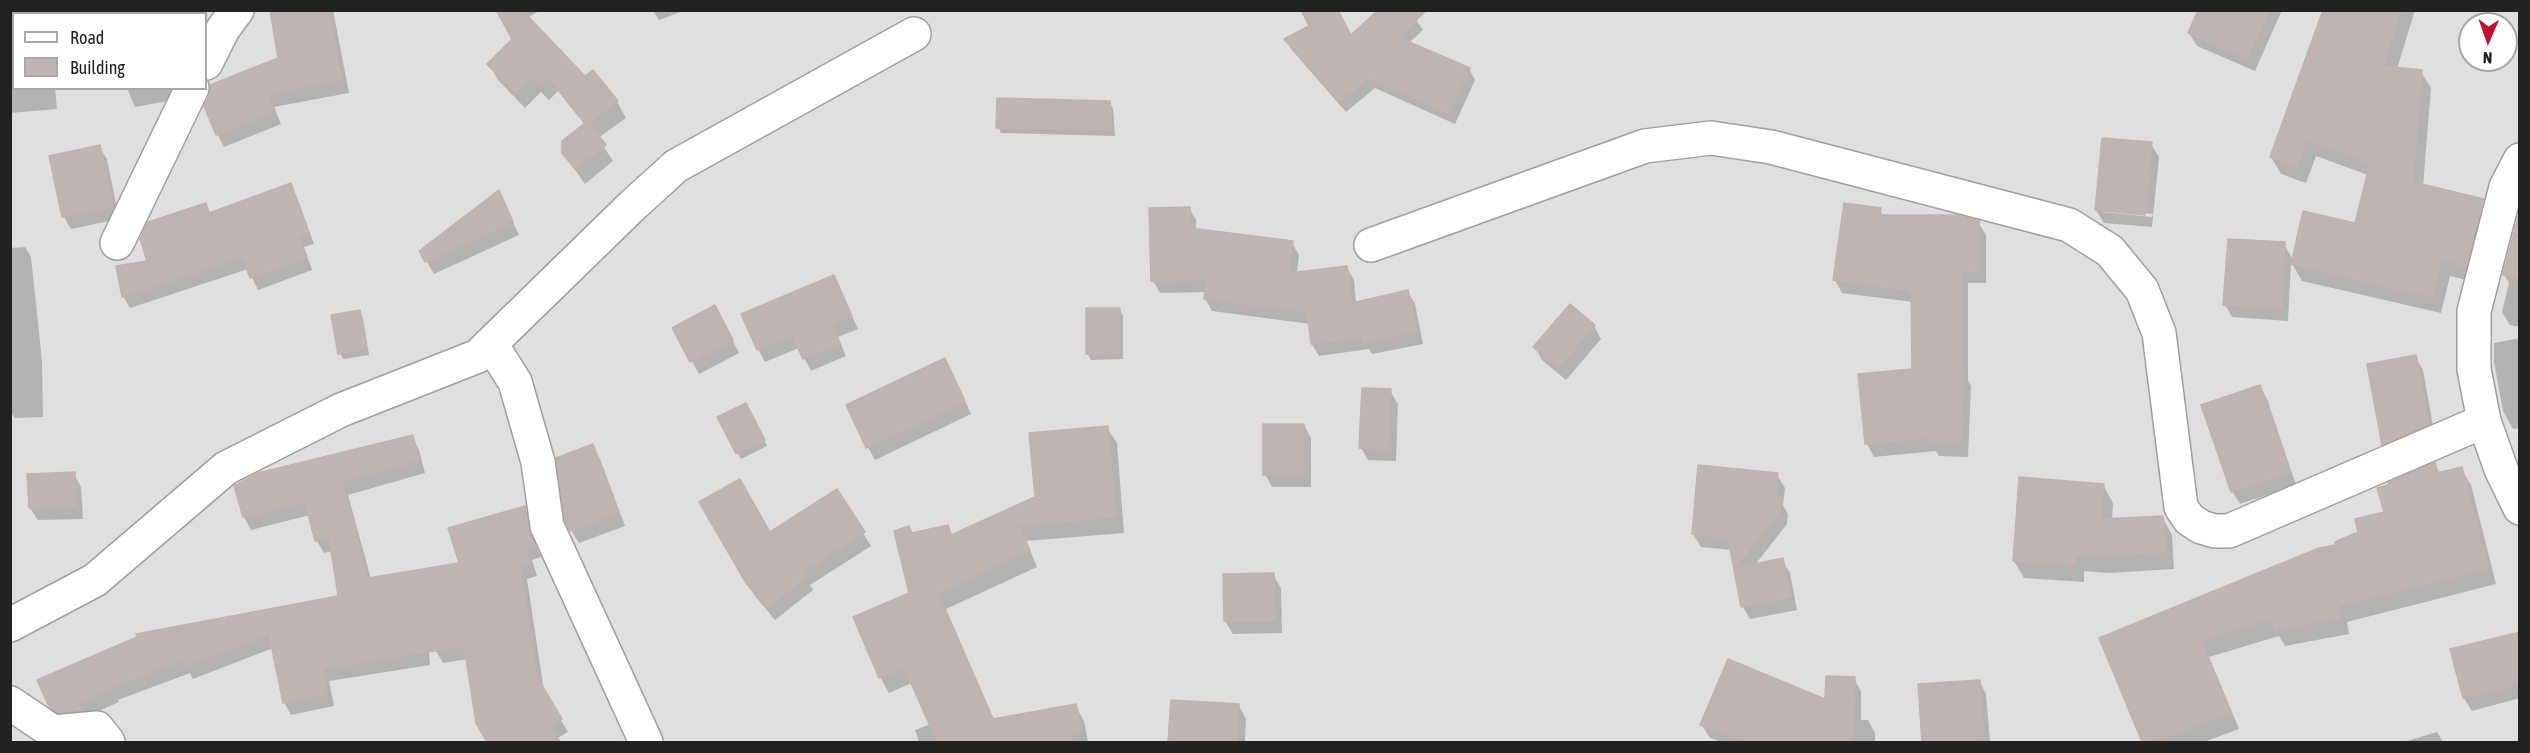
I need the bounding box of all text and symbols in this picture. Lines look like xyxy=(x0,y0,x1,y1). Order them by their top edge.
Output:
legend xyxy=(12,12,207,90)
north arrow xyxy=(2458,12,2518,72)
text: Road xyxy=(70,27,104,48)
text: N xyxy=(2482,49,2492,67)
text: Building xyxy=(70,57,125,78)

